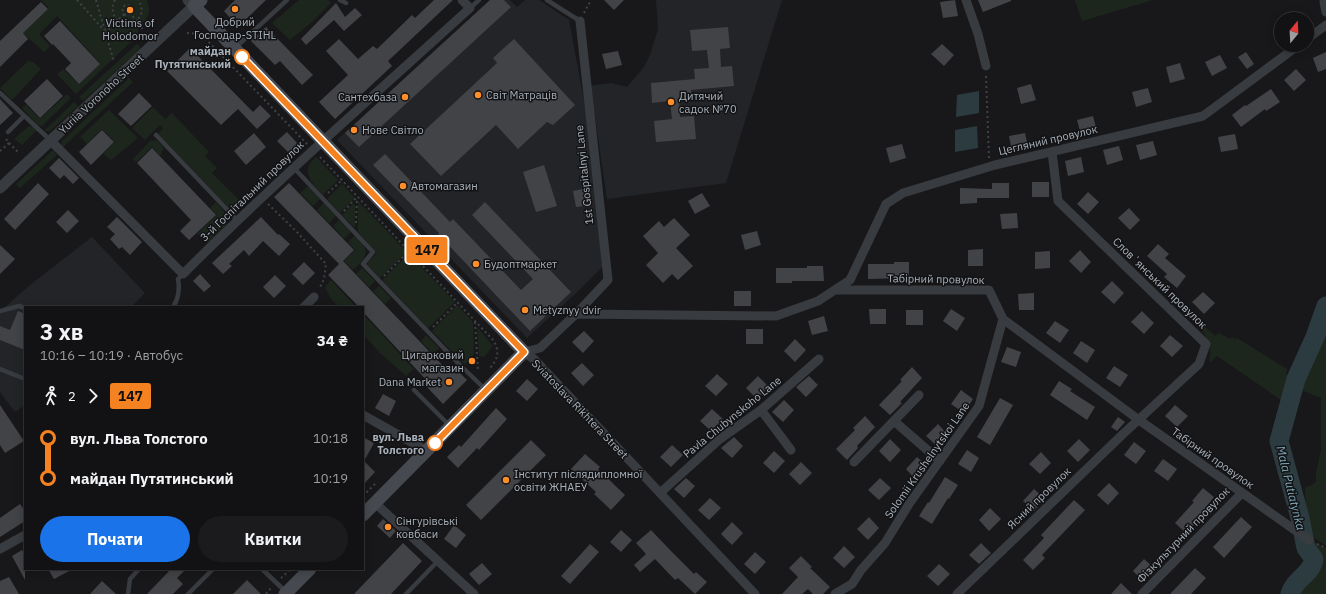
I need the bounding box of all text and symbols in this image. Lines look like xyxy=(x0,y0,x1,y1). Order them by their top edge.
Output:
marker: Добрий Господар-STIHL xyxy=(230,4,240,14)
marker: Victims of Holodomor xyxy=(125,5,135,15)
north arrow xyxy=(1274,12,1314,52)
map controls xyxy=(1274,12,1314,52)
place label: Добрий Господар-STIHL xyxy=(194,15,276,42)
place label: Victims of Holodomor xyxy=(102,16,158,43)
place label: майдан Путятинський xyxy=(155,44,231,71)
marker: майдан Путятинський xyxy=(234,49,250,65)
street label: Yuriia Voronoho Street xyxy=(56,51,146,137)
place label: Світ Матраців xyxy=(486,88,557,102)
place label: Дитячий садок №70 xyxy=(679,89,737,116)
place label: Сантехбаза xyxy=(338,90,397,104)
marker: Світ Матраців xyxy=(473,90,483,100)
marker: Сантехбаза xyxy=(400,92,410,102)
marker: Дитячий садок №70 xyxy=(666,97,676,107)
street label: Цегляний провулок xyxy=(997,122,1099,158)
place label: Нове Світло xyxy=(362,123,424,137)
marker: Нове Світло xyxy=(349,125,359,135)
street label: 1st Gospitalnyi Lane xyxy=(572,125,596,225)
street label: 3-й Госпітальний провулок xyxy=(197,138,307,244)
place label: Автомагазин xyxy=(411,179,478,193)
marker: Автомагазин xyxy=(398,181,408,191)
street label: Словʼянський провулок xyxy=(1110,234,1210,332)
line badge: 147 xyxy=(404,237,450,263)
text: 147 xyxy=(414,241,440,259)
place label: Будоптмаркет xyxy=(484,257,557,271)
marker: Будоптмаркет xyxy=(471,259,481,269)
street label: Табірний провулок xyxy=(887,271,985,287)
place label: Metyznyy dvir xyxy=(533,303,601,317)
marker: Metyznyy dvir xyxy=(520,305,530,315)
text: 3 хв xyxy=(40,317,83,346)
text: 34 ₴ xyxy=(317,331,348,350)
text: 10:16 – 10:19 · Автобус xyxy=(40,347,183,364)
place label: Цигарковий магазин xyxy=(402,348,464,375)
marker: Цигарковий магазин xyxy=(467,356,477,366)
street label: Sviatoslava Rikhtera Street xyxy=(529,356,631,462)
street label: Pavla Chubynskoho Lane xyxy=(680,373,784,461)
place label: Dana Market xyxy=(379,375,441,389)
marker: Dana Market xyxy=(444,377,454,387)
icon: walk xyxy=(40,385,62,407)
icon: forward xyxy=(82,385,104,407)
text: 147 xyxy=(118,387,143,405)
text: 2 xyxy=(68,388,76,405)
street label: Solomii Krushelnytskoi Lane xyxy=(881,399,973,521)
street label: Табірний провулок xyxy=(1169,424,1257,492)
text: вул. Льва Толстого xyxy=(70,429,208,448)
text: 10:18 xyxy=(313,430,348,447)
place label: вул. Льва Толстого xyxy=(372,430,424,457)
marker: вул. Льва Толстого xyxy=(427,435,443,451)
water label: Mala Putiatynka xyxy=(1273,444,1309,532)
street label: Ясний провулок xyxy=(1004,464,1074,532)
place label: Інститут післядипломної освіти ЖНАЕУ xyxy=(514,467,642,494)
text: майдан Путятинський xyxy=(70,469,234,488)
text: 10:19 xyxy=(313,470,348,487)
marker: Інститут післядипломної освіти ЖНАЕУ xyxy=(501,475,511,485)
street label: Фізкультурний провулок xyxy=(1134,484,1232,586)
place label: Сінгурівські ковбаси xyxy=(396,514,458,541)
button: Почати xyxy=(40,516,190,562)
button: Квитки xyxy=(198,516,348,562)
marker: Сінгурівські ковбаси xyxy=(383,522,393,532)

